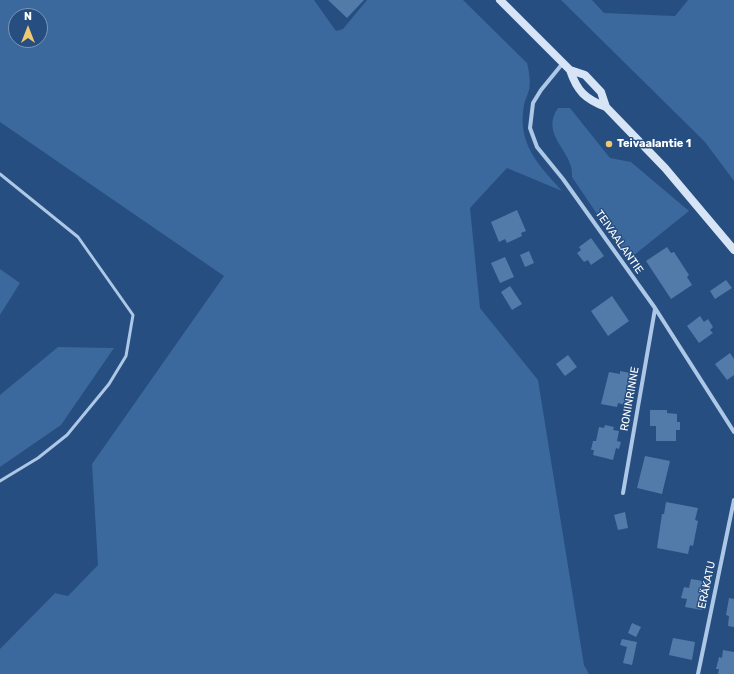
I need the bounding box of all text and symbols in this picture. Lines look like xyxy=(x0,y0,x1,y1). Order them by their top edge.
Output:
north arrow xyxy=(8,8,48,48)
text: N xyxy=(24,10,32,23)
place label: Teivaalantie 1 xyxy=(617,137,691,151)
marker: Teivaalantie 1 xyxy=(604,139,614,149)
street label: TEIVAALANTIE xyxy=(592,208,646,276)
street label: RONINRINNE xyxy=(618,366,642,432)
street label: ERÄKATU xyxy=(696,560,718,610)

